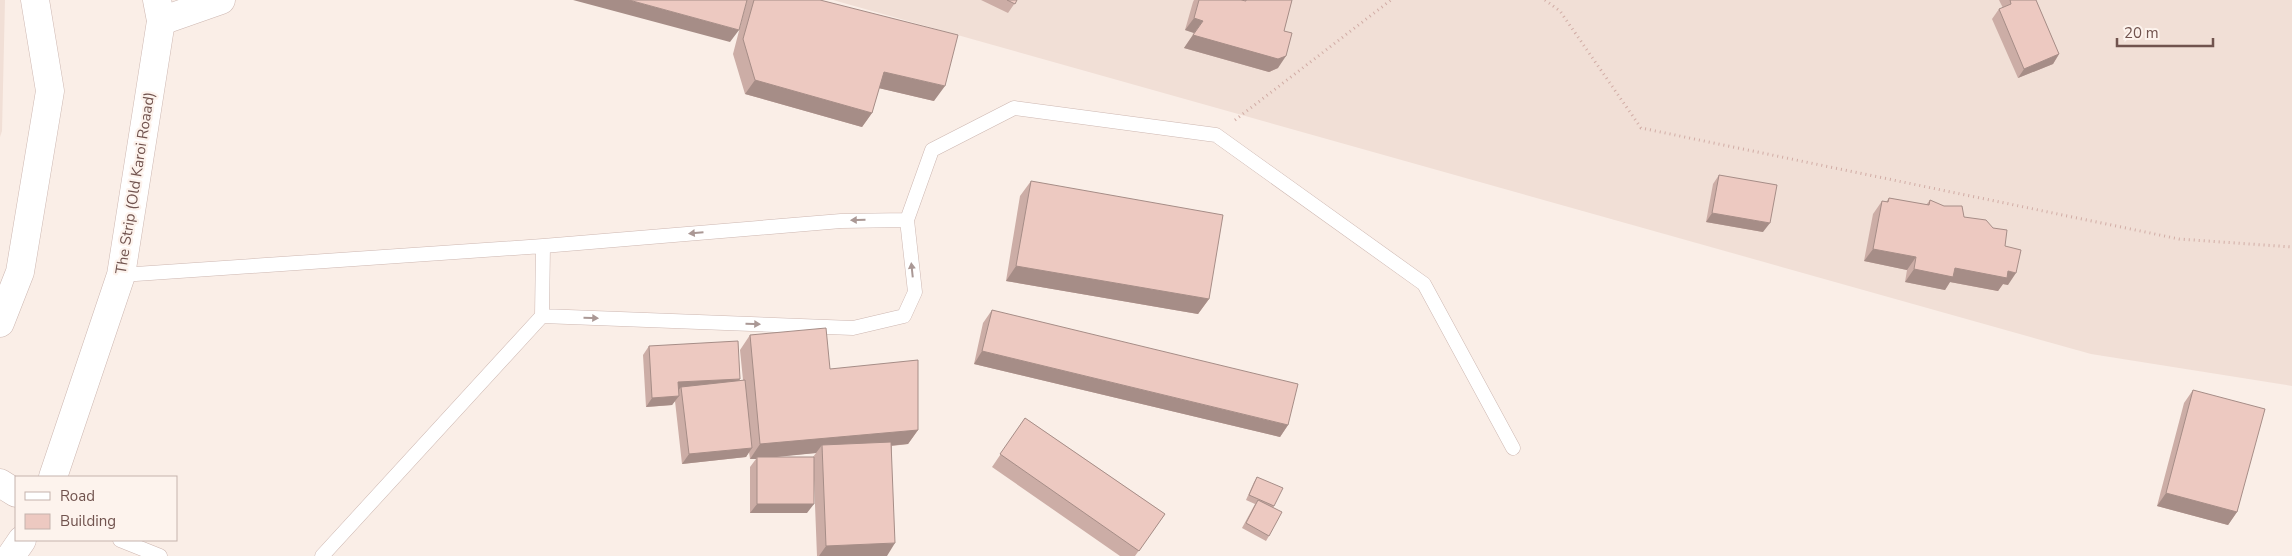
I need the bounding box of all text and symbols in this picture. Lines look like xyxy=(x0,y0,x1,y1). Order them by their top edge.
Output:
scale bar xyxy=(2117,15,2213,47)
text: 20 m xyxy=(2124,23,2159,43)
street label: The Strip (Old Karoi Roaad) xyxy=(111,90,159,276)
one-way arrow xyxy=(850,217,866,225)
one-way arrow xyxy=(688,229,704,237)
one-way arrow xyxy=(908,261,916,277)
one-way arrow xyxy=(583,314,599,322)
one-way arrow xyxy=(745,320,761,328)
legend xyxy=(15,476,178,541)
text: Road xyxy=(60,486,95,506)
text: Building xyxy=(60,511,116,531)

